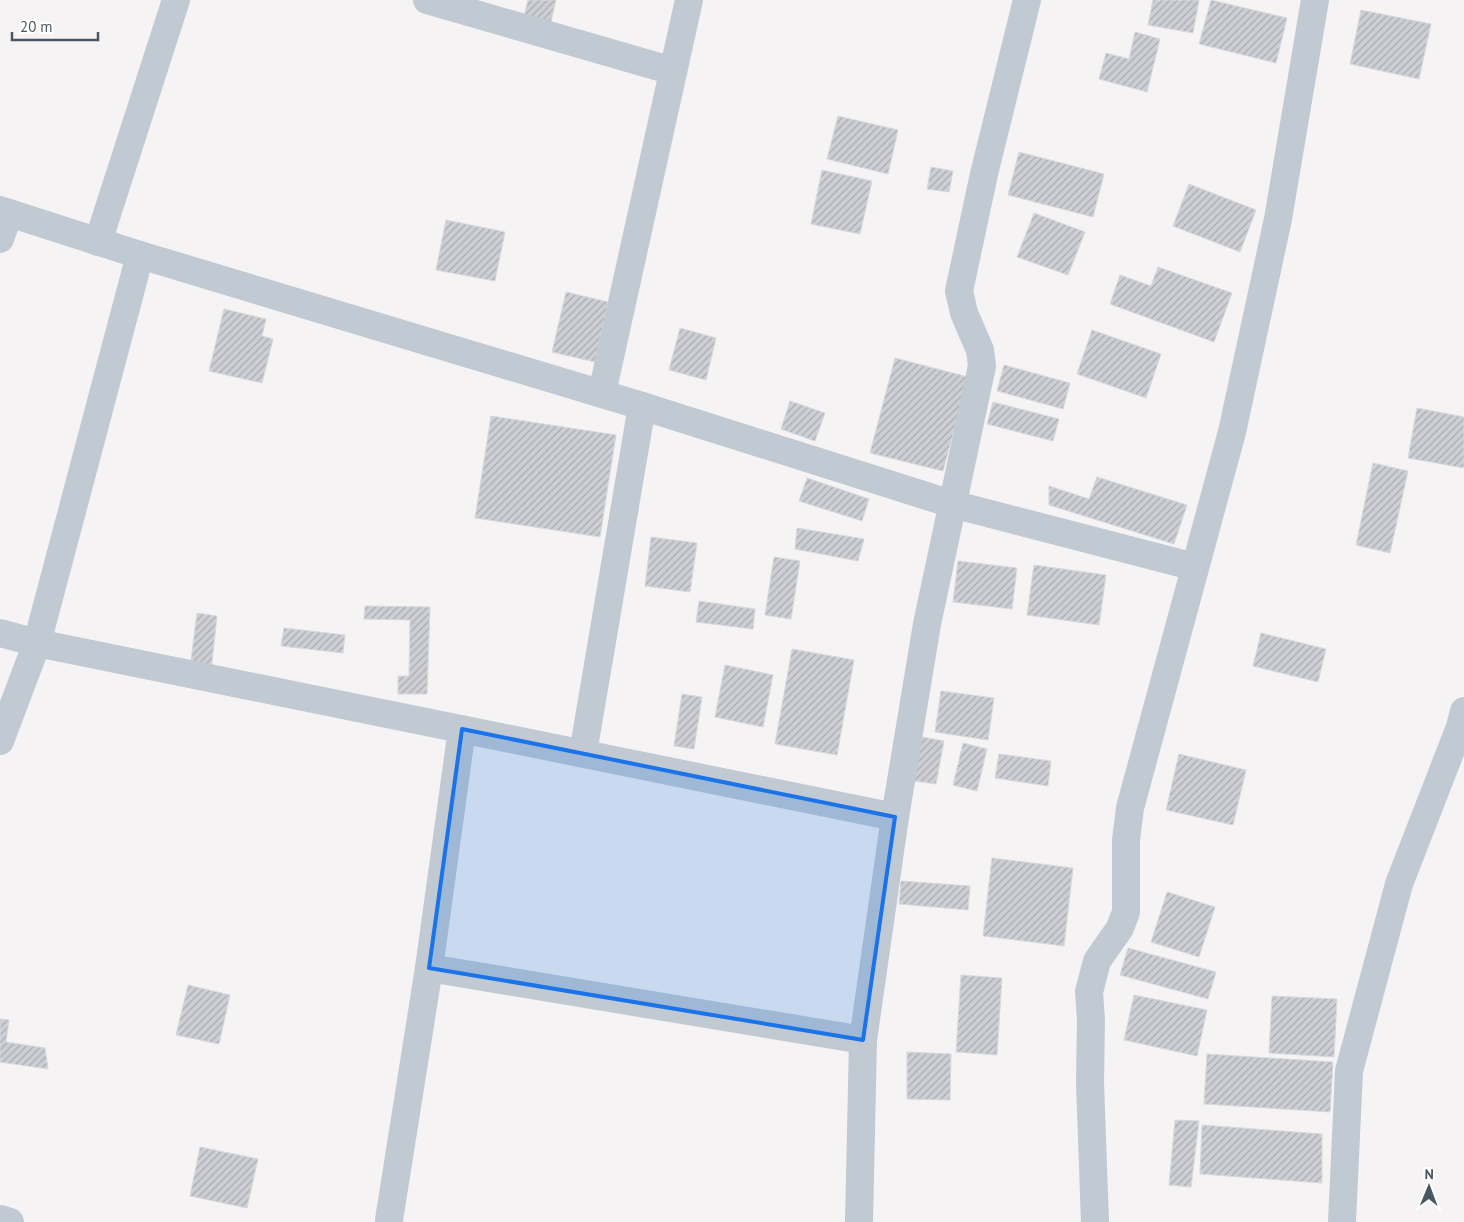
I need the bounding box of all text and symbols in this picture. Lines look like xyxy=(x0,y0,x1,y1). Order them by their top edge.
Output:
scale bar xyxy=(12,10,99,42)
text: 20 m xyxy=(20,17,53,36)
north arrow xyxy=(1404,1162,1454,1212)
text: N xyxy=(1424,1165,1434,1183)

